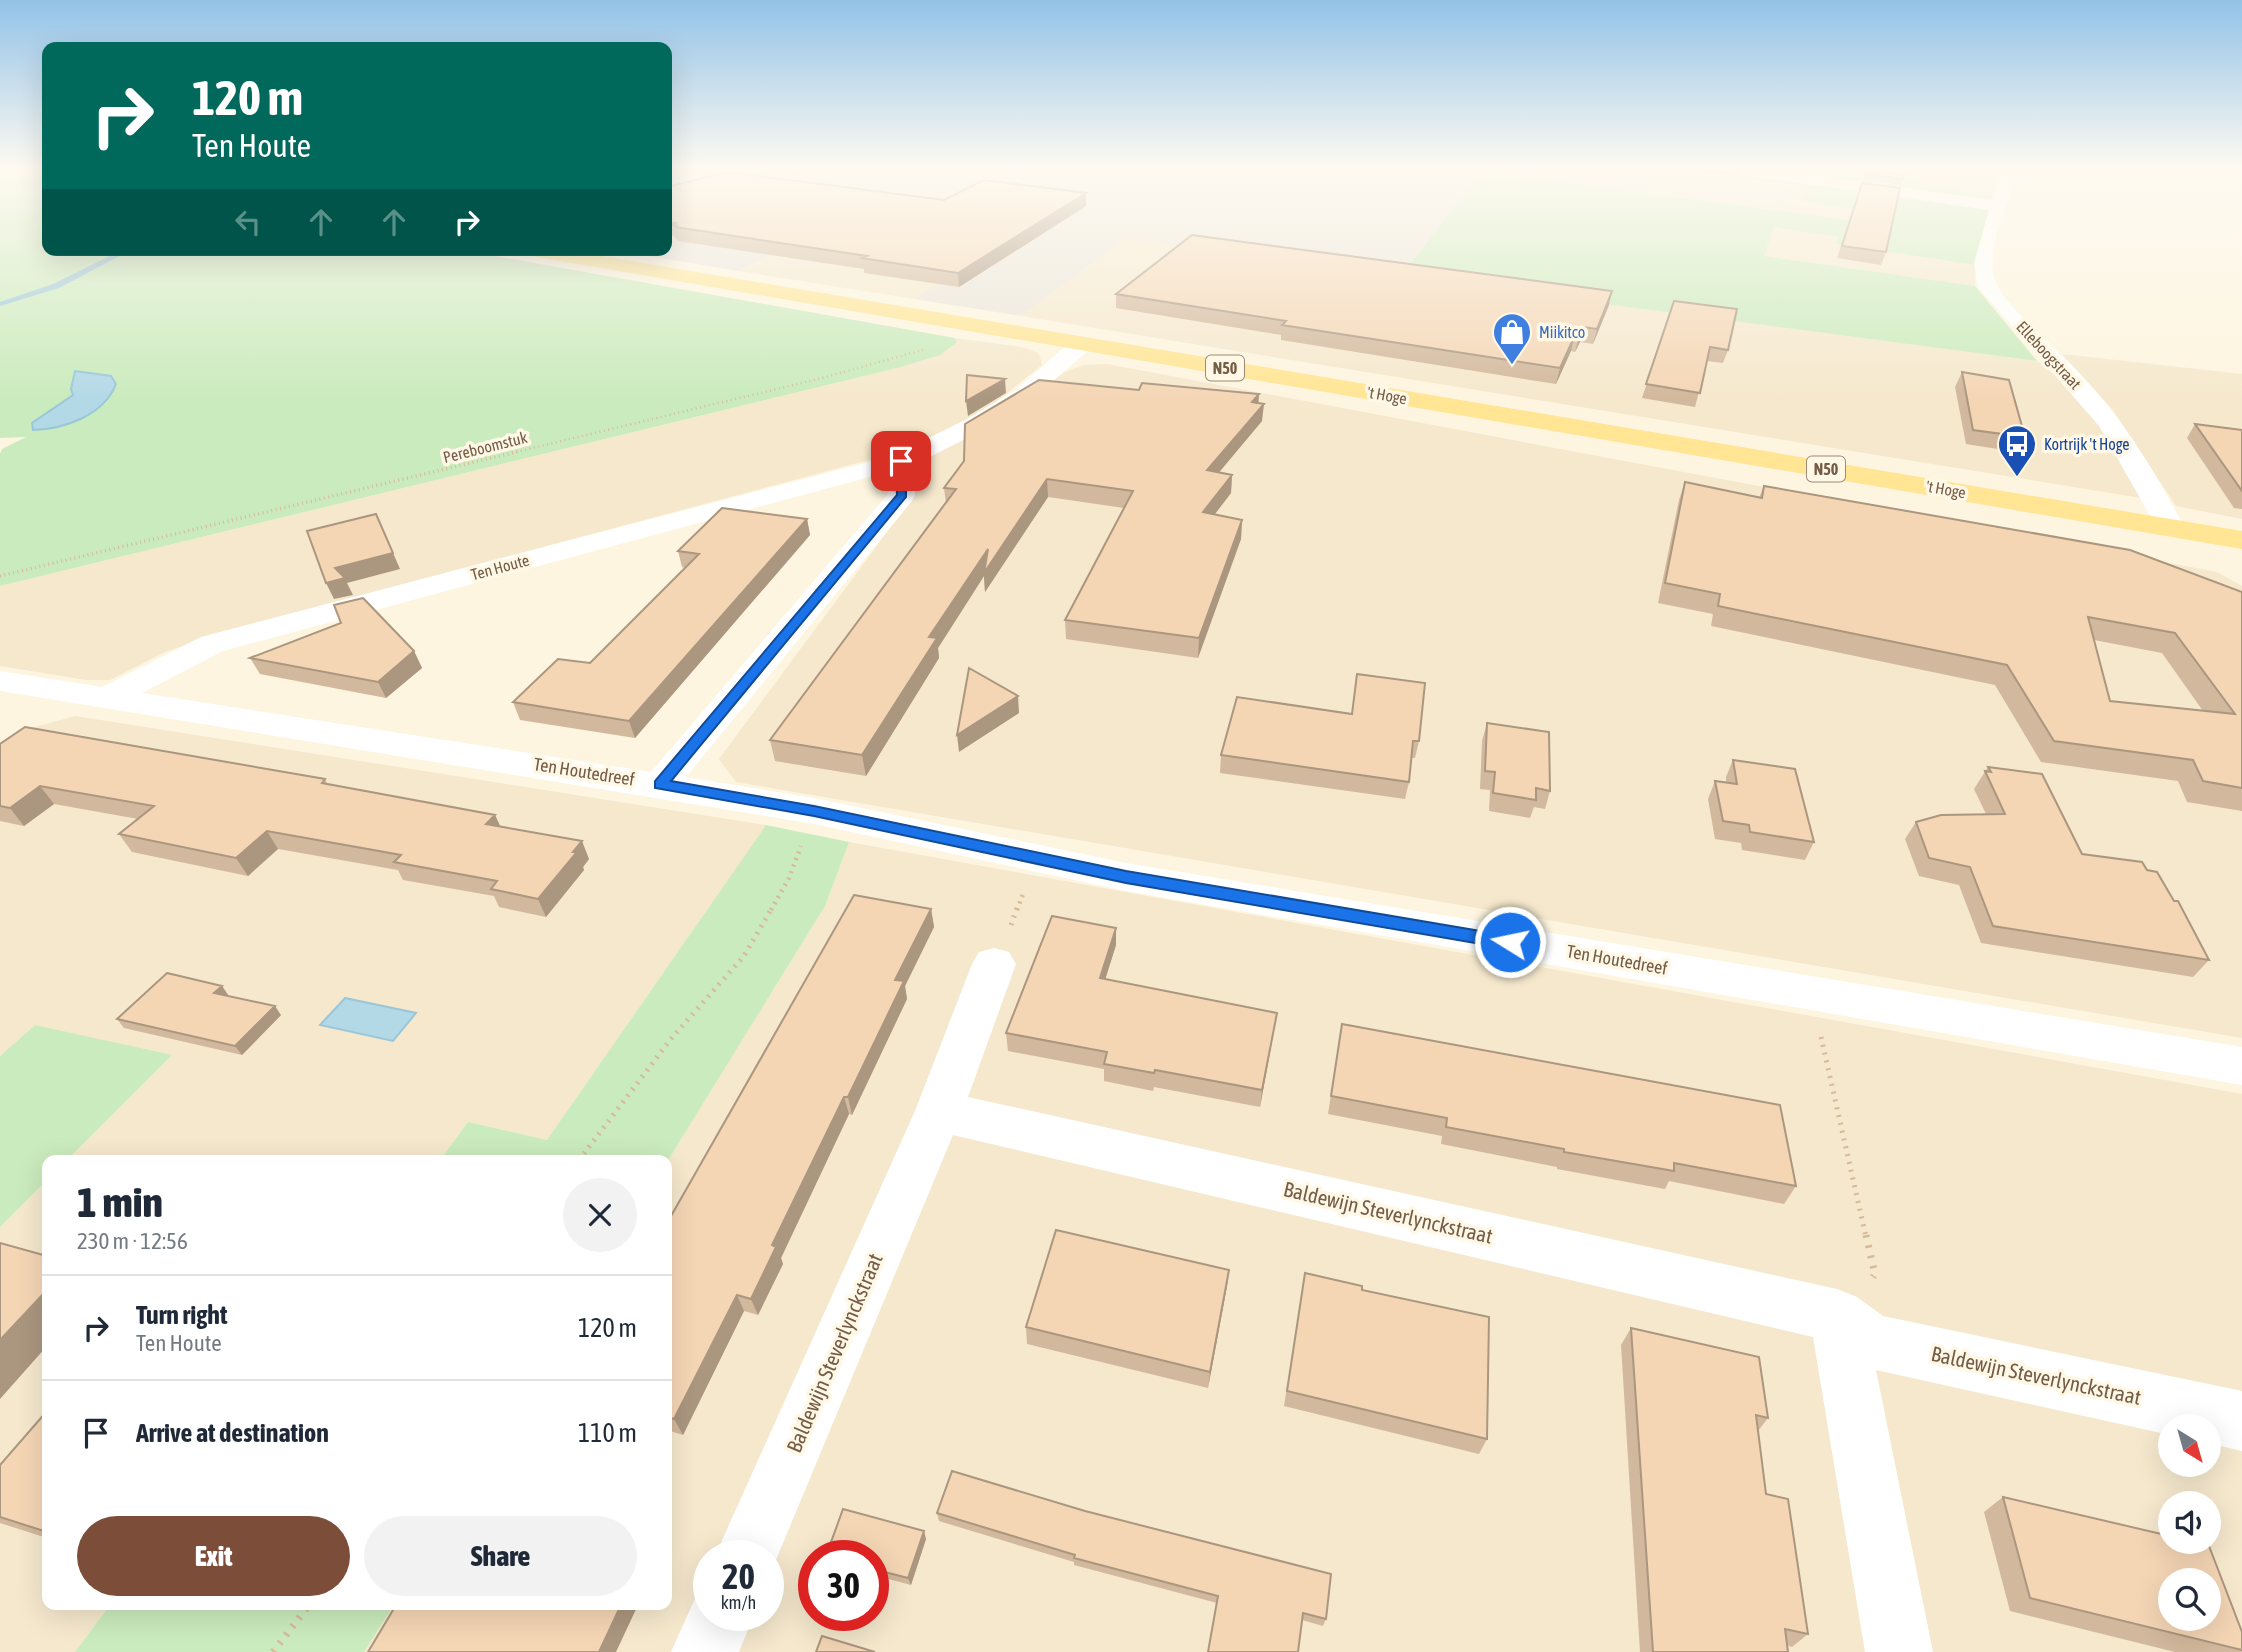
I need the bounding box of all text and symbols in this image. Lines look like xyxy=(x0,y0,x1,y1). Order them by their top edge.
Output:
text: 120 m xyxy=(192,69,303,125)
icon: right xyxy=(77,70,168,161)
text: Ten Houte xyxy=(192,127,311,164)
icon: left xyxy=(229,203,267,241)
icon: ahead xyxy=(302,203,340,241)
icon: ahead xyxy=(375,203,413,241)
icon: right xyxy=(448,203,486,241)
shop icon: Miikitco xyxy=(1491,311,1533,366)
street label: Elleboogstraat xyxy=(2012,317,2085,394)
place label: Miikitco xyxy=(1539,323,1585,341)
road number: N50 xyxy=(1206,356,1244,380)
street label: 't Hoge xyxy=(1366,383,1408,408)
bus stop icon: Kortrijk 't Hoge xyxy=(1996,423,2038,478)
street label: Pereboomstuk xyxy=(441,428,529,466)
pin xyxy=(871,431,931,491)
place label: Kortrijk 't Hoge xyxy=(2044,435,2130,454)
icon: arrive xyxy=(882,442,920,480)
road number: N50 xyxy=(1807,456,1845,482)
street label: 't Hoge xyxy=(1925,477,1967,502)
street label: Ten Houte xyxy=(469,551,531,583)
street label: Ten Houtedreef xyxy=(532,753,636,790)
position arrow xyxy=(1473,905,1547,979)
street label: Ten Houtedreef xyxy=(1565,940,1669,979)
street label: Baldewijn Steverlynckstraat xyxy=(1281,1176,1495,1248)
text: 1 min xyxy=(77,1178,163,1226)
button: close xyxy=(563,1178,637,1252)
text: 230 m · 12:56 xyxy=(77,1228,188,1254)
street label: Baldewijn Steverlynckstraat xyxy=(781,1250,887,1456)
text: Turn right xyxy=(136,1300,227,1330)
icon: right xyxy=(77,1309,115,1347)
text: 120 m xyxy=(578,1313,637,1343)
text: Ten Houte xyxy=(136,1330,222,1356)
street label: Baldewijn Steverlynckstraat xyxy=(1929,1341,2143,1409)
icon: arrive xyxy=(77,1414,115,1452)
north arrow xyxy=(2158,1414,2221,1477)
map controls xyxy=(2158,1414,2221,1631)
text: Arrive at destination xyxy=(136,1418,329,1448)
text: 110 m xyxy=(578,1418,637,1448)
button: sound xyxy=(2158,1491,2221,1554)
button: Exit xyxy=(77,1516,350,1596)
button: Share xyxy=(364,1516,637,1596)
speed limit sign: 30 xyxy=(798,1540,889,1631)
text: 20 xyxy=(722,1556,755,1596)
button: search xyxy=(2158,1568,2221,1631)
text: km/h xyxy=(721,1592,756,1613)

